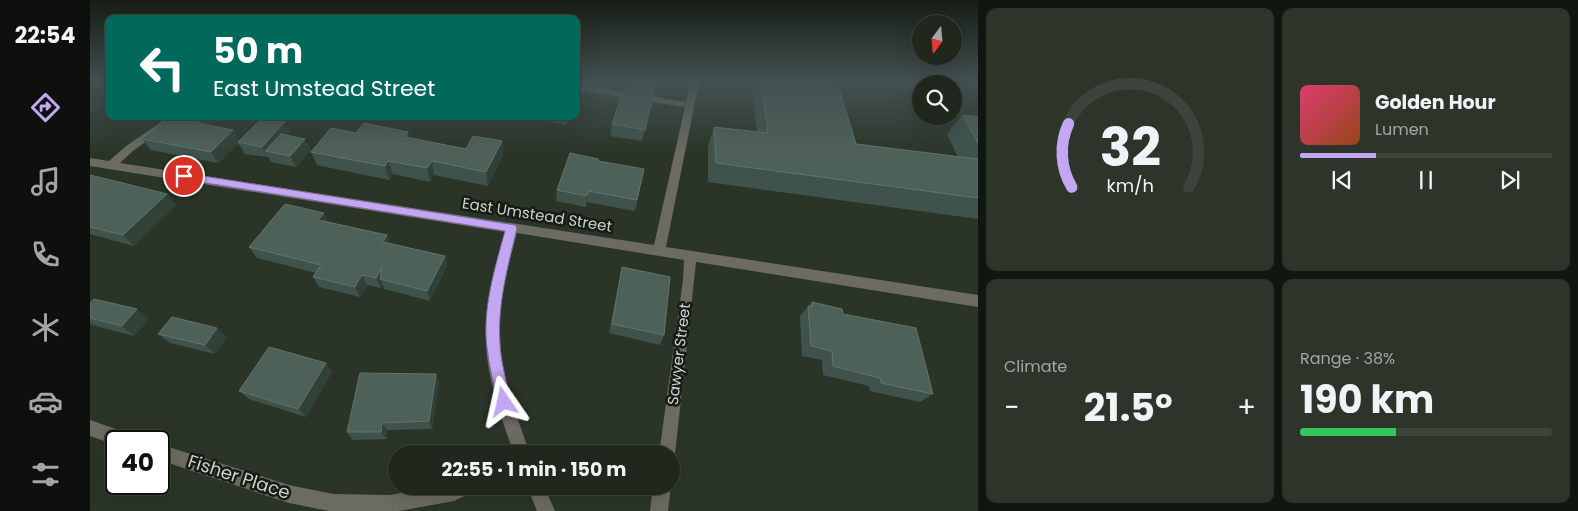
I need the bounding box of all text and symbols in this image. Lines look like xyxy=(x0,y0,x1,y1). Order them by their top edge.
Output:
north arrow xyxy=(912,15,962,65)
map controls xyxy=(912,15,962,125)
text: 22:54 xyxy=(15,20,75,51)
text: 50 m xyxy=(213,26,303,75)
icon: left xyxy=(130,35,195,100)
text: East Umstead Street xyxy=(213,73,435,104)
button: search xyxy=(912,75,962,125)
text: Golden Hour xyxy=(1375,89,1496,116)
icon: directions xyxy=(28,90,63,125)
text: 32 xyxy=(1099,111,1161,184)
text: Lumen xyxy=(1375,118,1429,141)
pin xyxy=(163,155,205,197)
icon: arrive xyxy=(170,162,198,190)
icon: music xyxy=(28,164,63,199)
icon: previous xyxy=(1328,166,1356,194)
icon: pause xyxy=(1412,166,1440,194)
icon: next xyxy=(1496,166,1524,194)
text: km/h xyxy=(1106,173,1154,198)
street label: East Umstead Street xyxy=(461,192,614,237)
icon: phone xyxy=(28,237,63,272)
street label: Sawyer Street xyxy=(662,302,695,406)
icon: climate xyxy=(28,310,63,345)
text: Range · 38% xyxy=(1300,347,1395,370)
text: Climate xyxy=(1004,355,1067,378)
text: 190 km xyxy=(1300,373,1434,426)
position arrow xyxy=(477,375,529,427)
text: 21.5° xyxy=(1084,381,1173,434)
icon: car xyxy=(28,384,63,419)
text: − xyxy=(1004,388,1019,427)
text: + xyxy=(1237,388,1256,427)
speed limit sign: 40 xyxy=(105,430,170,495)
street label: Fisher Place xyxy=(185,448,294,505)
text: 22:55 · 1 min · 150 m xyxy=(441,456,627,483)
icon: filters xyxy=(28,457,63,492)

